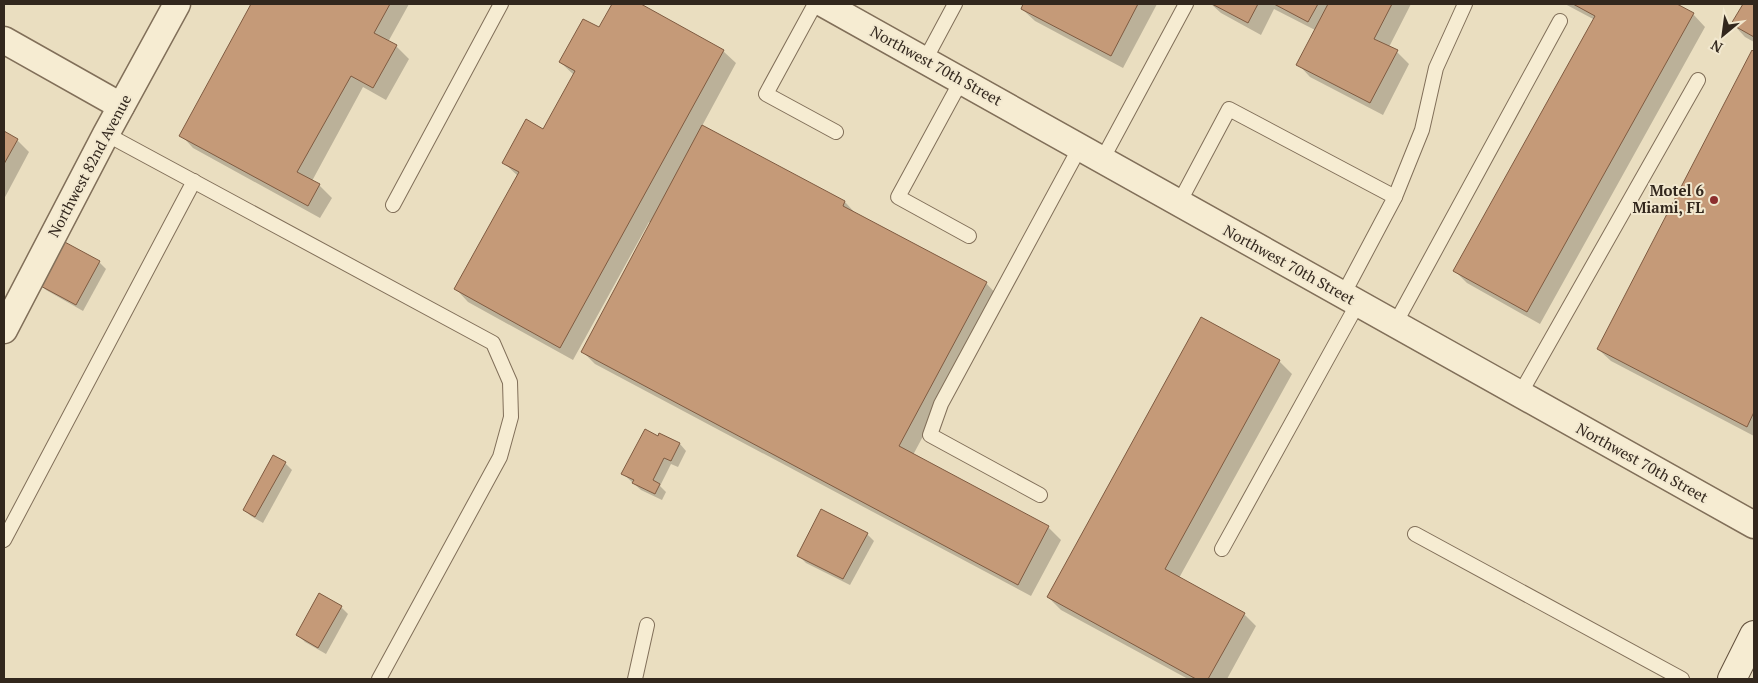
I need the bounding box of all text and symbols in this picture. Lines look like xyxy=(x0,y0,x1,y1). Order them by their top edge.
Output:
north arrow xyxy=(1698,10,1748,60)
street label: Northwest 70th Street xyxy=(867,21,1006,110)
text: N xyxy=(1707,36,1726,58)
street label: Northwest 82nd Avenue xyxy=(43,91,135,240)
place label: Motel 6 Miami, FL xyxy=(1632,180,1705,217)
marker: Motel 6 Miami, FL xyxy=(1708,194,1720,206)
street label: Northwest 70th Street xyxy=(1220,220,1359,309)
street label: Northwest 70th Street xyxy=(1573,418,1712,507)

